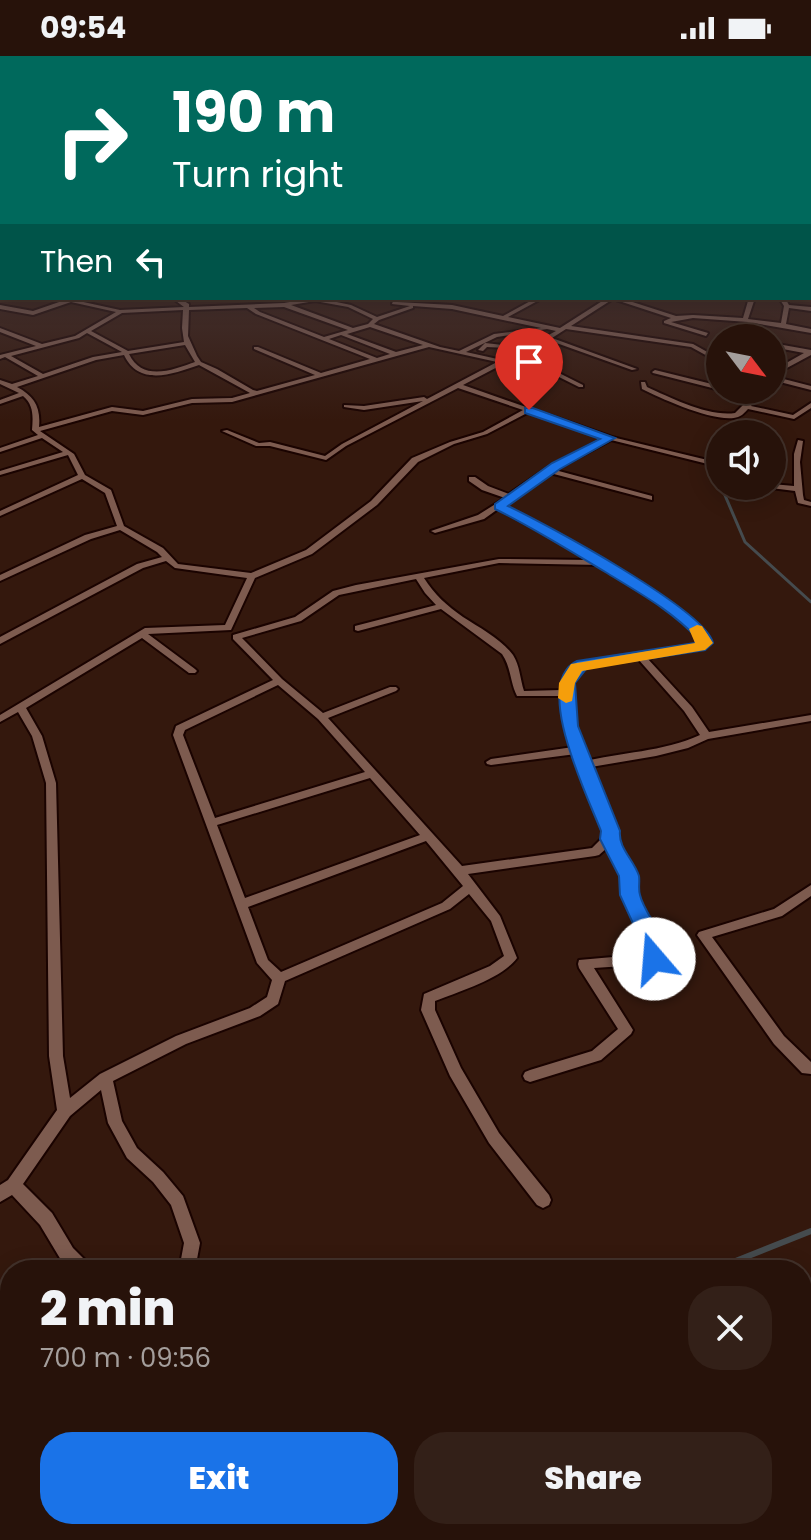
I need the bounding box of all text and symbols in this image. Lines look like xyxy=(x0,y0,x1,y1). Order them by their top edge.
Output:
text: 09:54 xyxy=(40,6,126,49)
text: 190 m xyxy=(172,73,335,152)
icon: right xyxy=(40,88,144,192)
text: Turn right xyxy=(172,149,343,200)
text: Then xyxy=(40,240,113,283)
icon: left xyxy=(129,240,173,284)
north arrow xyxy=(706,324,786,404)
map controls xyxy=(706,324,786,500)
pin xyxy=(495,328,563,410)
icon: arrive xyxy=(507,340,551,384)
button: sound xyxy=(706,420,786,500)
position arrow xyxy=(612,917,696,1001)
text: 2 min xyxy=(40,1275,175,1342)
button: close xyxy=(688,1286,772,1370)
text: 700 m · 09:56 xyxy=(40,1340,211,1376)
button: Exit xyxy=(40,1432,398,1524)
button: Share xyxy=(414,1432,772,1524)

